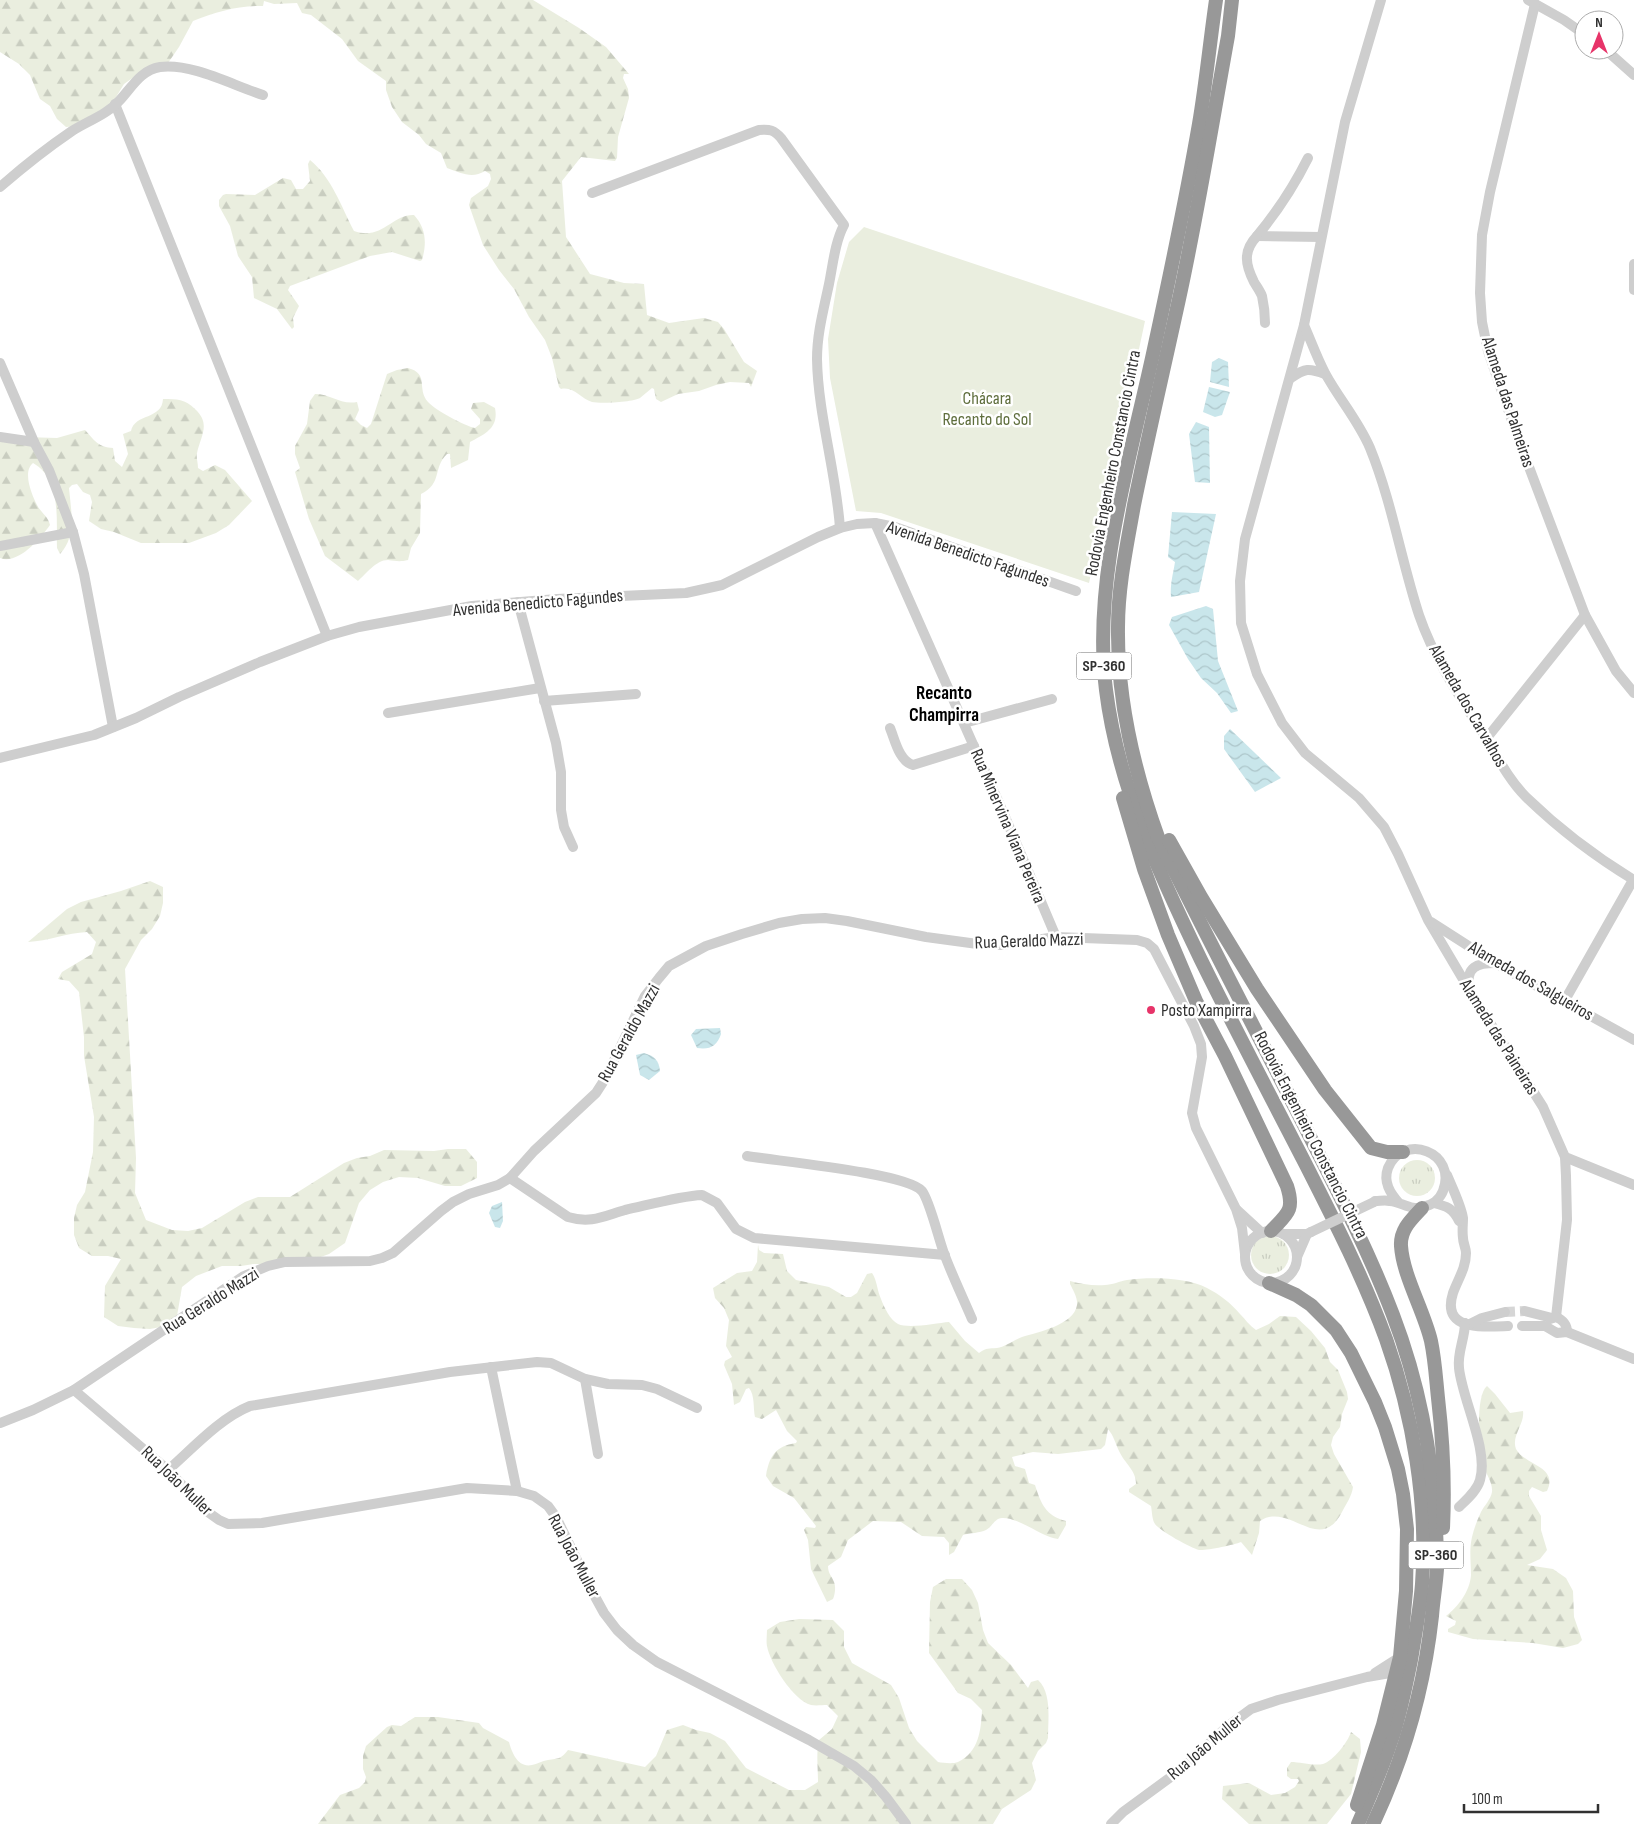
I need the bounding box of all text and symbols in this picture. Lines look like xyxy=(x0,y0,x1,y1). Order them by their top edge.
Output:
north arrow xyxy=(1574,10,1624,60)
text: N xyxy=(1595,14,1603,31)
street label: Alameda das Palmeiras xyxy=(1477,333,1539,470)
street label: Rodovia Engenheiro Constancio Cintra xyxy=(1081,348,1145,578)
park label: Chácara Recanto do Sol xyxy=(942,388,1032,430)
street label: Avenida Benedicto Fagundes xyxy=(883,516,1052,592)
street label: Avenida Benedicto Fagundes xyxy=(451,585,624,621)
street label: Alameda dos Carvalhos xyxy=(1424,640,1512,771)
road number: SP-360 xyxy=(1076,652,1132,679)
district label: Recanto Champirra xyxy=(909,682,979,727)
street label: Rua Minervina Viana Pereira xyxy=(966,746,1050,906)
street label: Rua Geraldo Mazzi xyxy=(974,929,1084,953)
street label: Alameda dos Salgueiros xyxy=(1464,936,1597,1025)
street label: Alameda das Paineiras xyxy=(1455,975,1543,1099)
street label: Rua Geraldo Mazzi xyxy=(593,980,665,1086)
place label: Posto Xampirra xyxy=(1161,1000,1252,1021)
marker: Posto Xampirra xyxy=(1145,1004,1157,1016)
street label: Rodovia Engenheiro Constancio Cintra xyxy=(1250,1028,1372,1242)
street label: Rua Geraldo Mazzi xyxy=(159,1263,263,1339)
street label: Rua João Muller xyxy=(137,1442,217,1520)
street label: Rua João Muller xyxy=(543,1511,605,1601)
road number: SP-360 xyxy=(1408,1542,1464,1568)
street label: Rua João Muller xyxy=(1163,1710,1247,1784)
scale bar xyxy=(1464,1782,1598,1814)
text: 100 m xyxy=(1472,1790,1503,1809)

